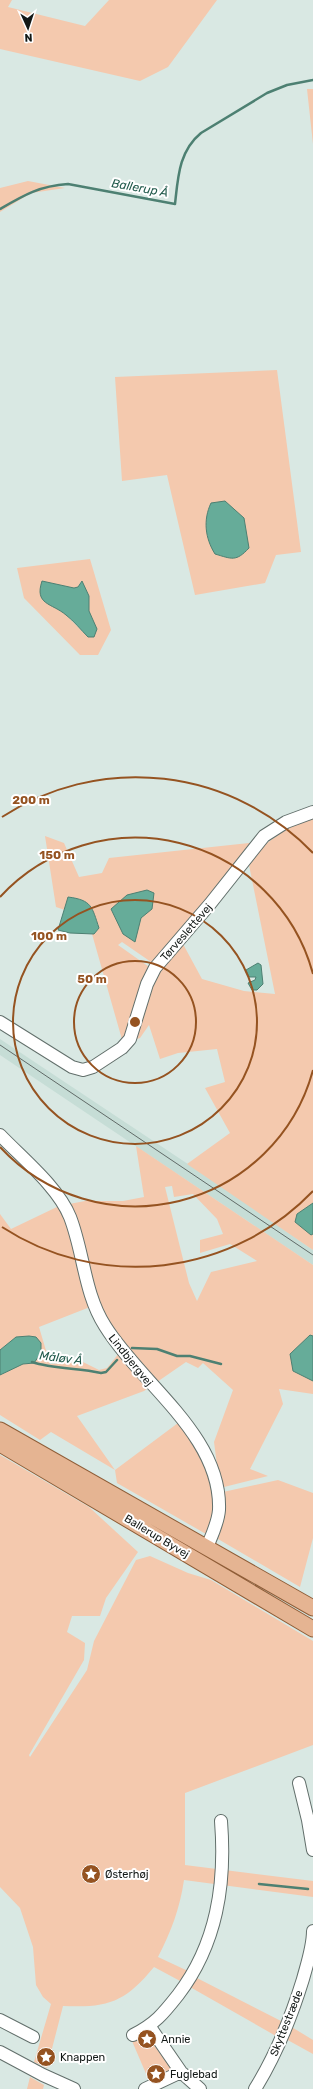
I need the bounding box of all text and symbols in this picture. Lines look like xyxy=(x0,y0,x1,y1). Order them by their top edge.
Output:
north arrow xyxy=(8,8,48,48)
text: N xyxy=(24,31,33,44)
water label: Ballerup Å xyxy=(111,176,169,200)
text: 200 m xyxy=(12,793,50,807)
text: 150 m xyxy=(39,848,75,862)
street label: Tørveslettevej xyxy=(158,901,215,964)
text: 100 m xyxy=(31,929,67,943)
text: 50 m xyxy=(77,972,107,986)
centre of rings xyxy=(128,1015,142,1029)
street label: Lindbjergvej xyxy=(106,1332,156,1389)
water label: Måløv Å xyxy=(39,1348,83,1368)
street label: Ballerup Byvej xyxy=(122,1512,192,1561)
place icon: Østerhøj xyxy=(80,1863,102,1885)
place label: Østerhøj xyxy=(105,1868,149,1881)
street label: Skyttestræde xyxy=(267,1988,306,2058)
place icon: Annie xyxy=(136,2028,158,2050)
place label: Annie xyxy=(161,2033,191,2046)
place icon: Knappen xyxy=(35,2046,57,2068)
place label: Knappen xyxy=(60,2051,105,2064)
place icon: Fuglebad xyxy=(145,2063,167,2085)
place label: Fuglebad xyxy=(170,2068,218,2081)

